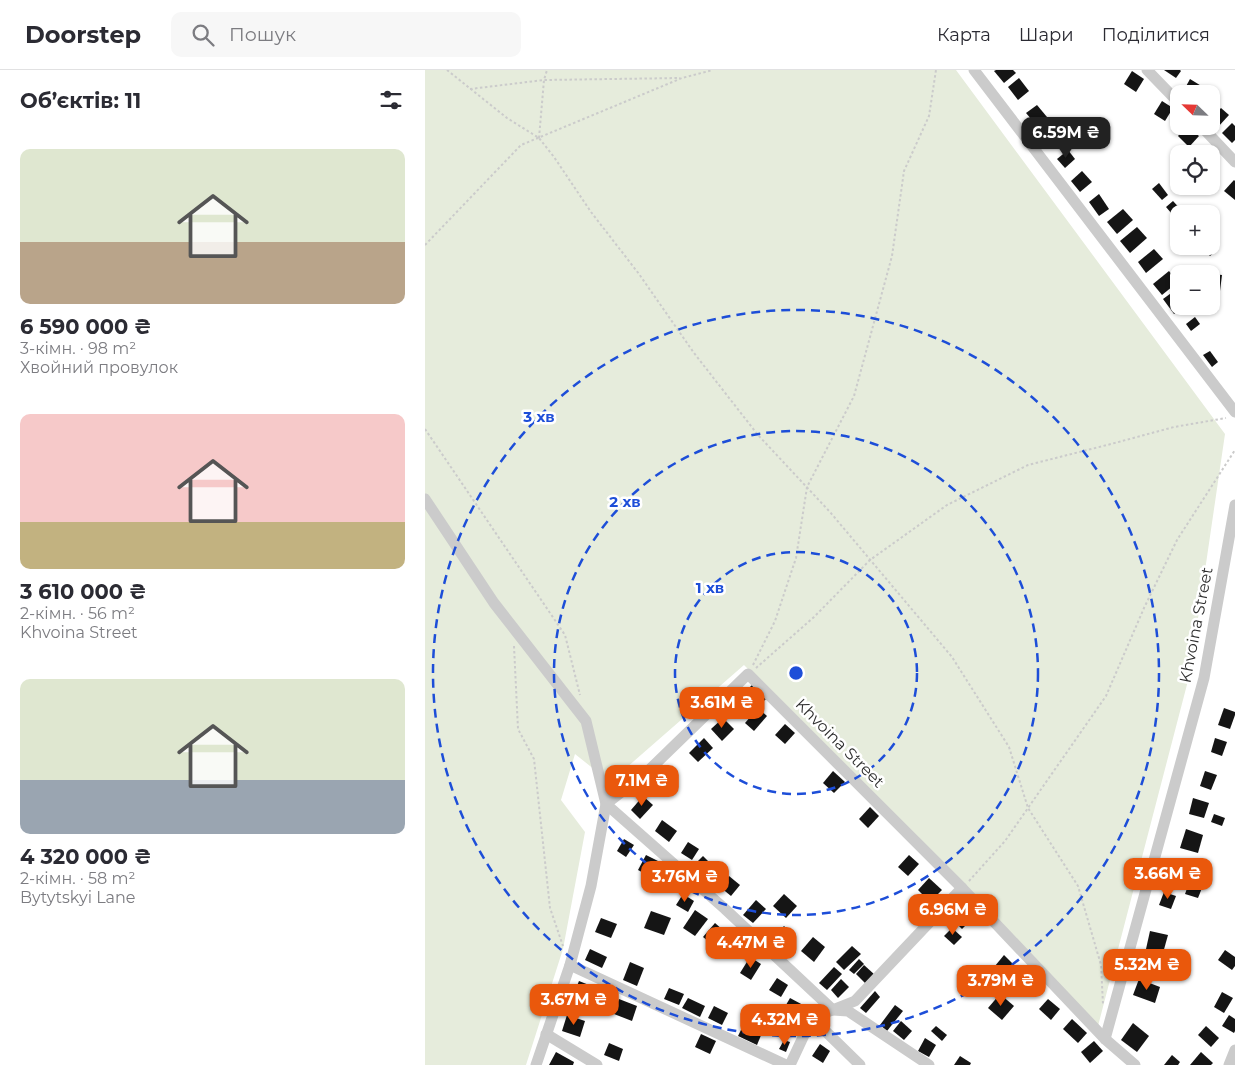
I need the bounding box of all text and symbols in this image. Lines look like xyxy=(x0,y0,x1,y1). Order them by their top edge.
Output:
search box xyxy=(171,12,521,57)
text: Doorstep xyxy=(25,20,141,49)
icon: search xyxy=(189,21,217,49)
text: Пошук xyxy=(229,23,296,46)
text: Карта xyxy=(937,24,991,46)
text: Шари xyxy=(1019,24,1074,46)
text: Поділитися xyxy=(1102,24,1210,46)
north arrow xyxy=(1170,85,1220,135)
map controls xyxy=(1170,85,1220,315)
icon: filters xyxy=(377,86,405,114)
text: Об’єктів: 11 xyxy=(20,88,141,113)
pin: 6.59M ₴ xyxy=(1020,116,1112,159)
text: 6.59M ₴ xyxy=(1032,123,1100,142)
button: locate xyxy=(1170,145,1220,195)
icon: home xyxy=(168,181,258,271)
button: + xyxy=(1170,205,1220,255)
button: − xyxy=(1170,265,1220,315)
text: 6 590 000 ₴ xyxy=(20,314,151,339)
text: 3-кімн. · 98 m² xyxy=(20,339,136,358)
text: Хвойний провулок xyxy=(20,358,178,377)
text: 3 хв xyxy=(522,407,555,426)
icon: home xyxy=(168,446,258,536)
text: 2 хв xyxy=(609,492,641,511)
street label: Khvoina Street xyxy=(1175,565,1217,685)
text: 1 хв xyxy=(696,578,724,597)
text: 3 610 000 ₴ xyxy=(20,579,146,604)
text: 2-кімн. · 56 m² xyxy=(20,604,135,623)
text: Khvoina Street xyxy=(20,623,138,642)
centre of rings xyxy=(787,664,805,682)
pin: 3.61M ₴ xyxy=(676,686,768,729)
text: 3.61M ₴ xyxy=(691,693,753,712)
street label: Khvoina Street xyxy=(792,695,889,792)
icon: home xyxy=(168,711,258,801)
pin: 7.1M ₴ xyxy=(601,764,683,807)
text: 7.1M ₴ xyxy=(616,771,668,790)
text: 4 320 000 ₴ xyxy=(20,844,151,869)
pin: 3.66M ₴ xyxy=(1122,858,1214,900)
pin: 3.76M ₴ xyxy=(639,860,731,903)
text: 3.66M ₴ xyxy=(1135,864,1201,883)
text: 3.76M ₴ xyxy=(652,867,718,886)
text: 2-кімн. · 58 m² xyxy=(20,869,135,888)
text: Bytytskyi Lane xyxy=(20,888,136,907)
pin: 6.96M ₴ xyxy=(907,894,999,936)
text: 6.96M ₴ xyxy=(919,900,987,919)
pin: 4.47M ₴ xyxy=(705,926,797,969)
text: 4.47M ₴ xyxy=(717,933,785,952)
pin: 5.32M ₴ xyxy=(1101,948,1193,991)
text: 5.32M ₴ xyxy=(1114,955,1180,974)
pin: 3.79M ₴ xyxy=(955,964,1047,1007)
text: 3.79M ₴ xyxy=(968,971,1034,990)
pin: 3.67M ₴ xyxy=(528,984,620,1026)
text: 3.67M ₴ xyxy=(541,990,607,1009)
pin: 4.32M ₴ xyxy=(739,1004,831,1046)
text: 4.32M ₴ xyxy=(751,1010,819,1029)

